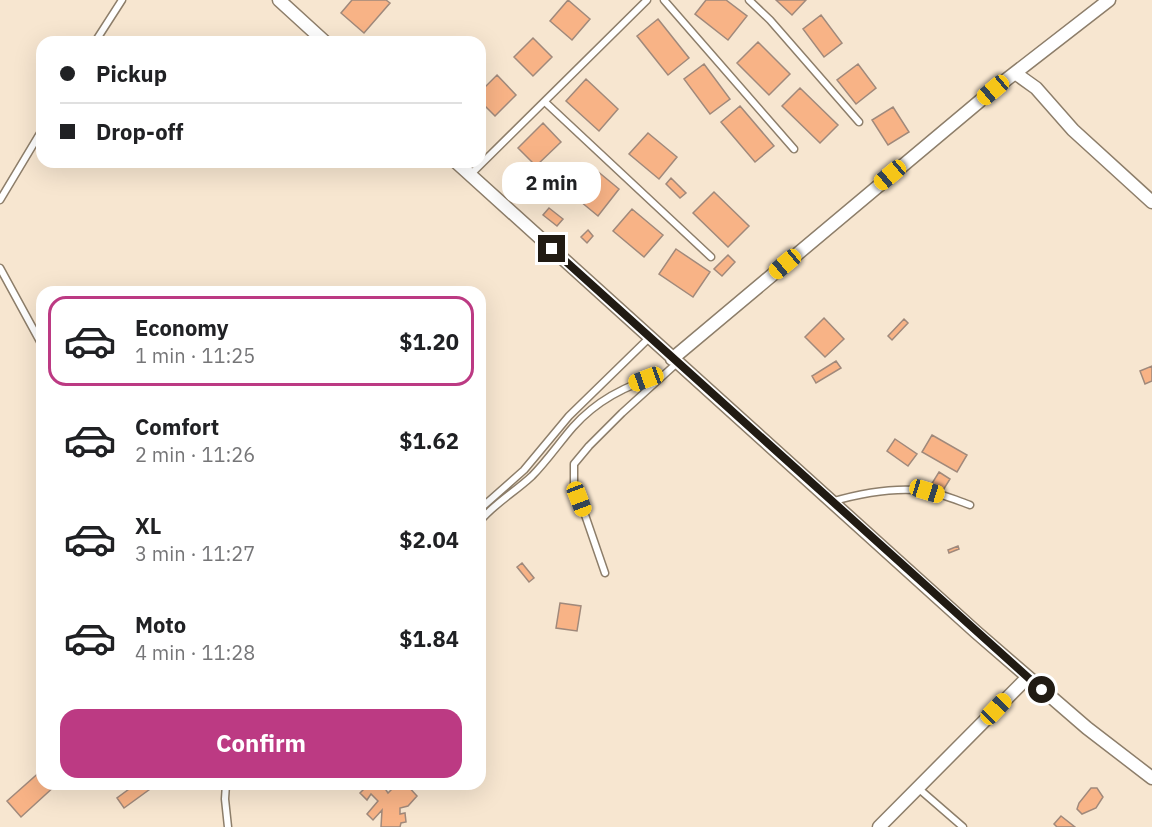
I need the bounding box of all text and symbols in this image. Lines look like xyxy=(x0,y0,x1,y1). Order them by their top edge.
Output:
text: Pickup xyxy=(96,59,167,88)
car xyxy=(973,72,1013,108)
text: Drop-off xyxy=(96,117,183,146)
car xyxy=(870,157,910,193)
callout: 2 min xyxy=(502,162,602,204)
text: 2 min xyxy=(525,169,578,196)
route end xyxy=(538,235,565,262)
car xyxy=(765,246,805,282)
text: Economy xyxy=(135,313,229,342)
icon: car xyxy=(63,314,117,368)
text: $1.20 xyxy=(399,327,459,356)
text: 1 min · 11:25 xyxy=(135,342,255,369)
car xyxy=(626,364,666,394)
text: Comfort xyxy=(135,412,219,441)
icon: car xyxy=(63,413,117,467)
text: $1.62 xyxy=(399,426,459,455)
text: 2 min · 11:26 xyxy=(135,441,255,468)
car xyxy=(907,477,947,505)
car xyxy=(564,479,594,519)
text: XL xyxy=(135,511,161,540)
icon: car xyxy=(63,512,117,566)
text: $2.04 xyxy=(399,525,459,554)
text: 3 min · 11:27 xyxy=(135,540,255,567)
text: Moto xyxy=(135,610,186,639)
icon: car xyxy=(63,611,117,665)
text: $1.84 xyxy=(399,624,459,653)
text: 4 min · 11:28 xyxy=(135,639,255,666)
route start xyxy=(1028,676,1055,703)
car xyxy=(977,690,1015,728)
button: Confirm xyxy=(60,709,462,778)

